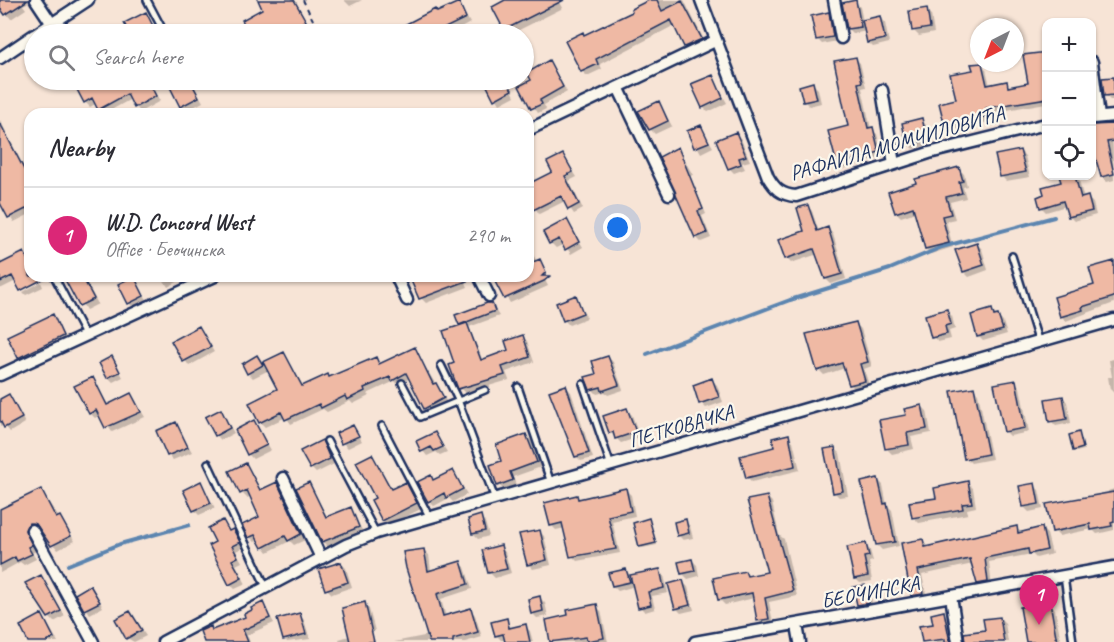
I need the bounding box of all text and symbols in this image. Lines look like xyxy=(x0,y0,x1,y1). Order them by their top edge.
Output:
north arrow xyxy=(970,18,1024,72)
map controls xyxy=(1042,18,1096,180)
button: + xyxy=(1042,18,1096,72)
search box xyxy=(24,24,534,90)
icon: search xyxy=(45,41,78,74)
text: Search here xyxy=(93,43,183,71)
button: − xyxy=(1042,72,1096,126)
street label: РАФАИЛА МОМЧИЛОВИЋА xyxy=(787,99,1009,186)
button: locate xyxy=(1042,126,1096,180)
text: Nearby xyxy=(48,131,113,164)
text: W.D. Concord West xyxy=(105,209,253,237)
your location xyxy=(603,213,632,242)
text: 1 xyxy=(63,223,72,248)
text: 290 m xyxy=(467,223,510,248)
text: Office · Беочинска xyxy=(105,237,224,262)
street label: ПЕТКОВАЧКА xyxy=(626,398,738,453)
street label: БЕОЧИНСКА xyxy=(819,569,923,614)
pin: 1 xyxy=(1020,576,1058,625)

